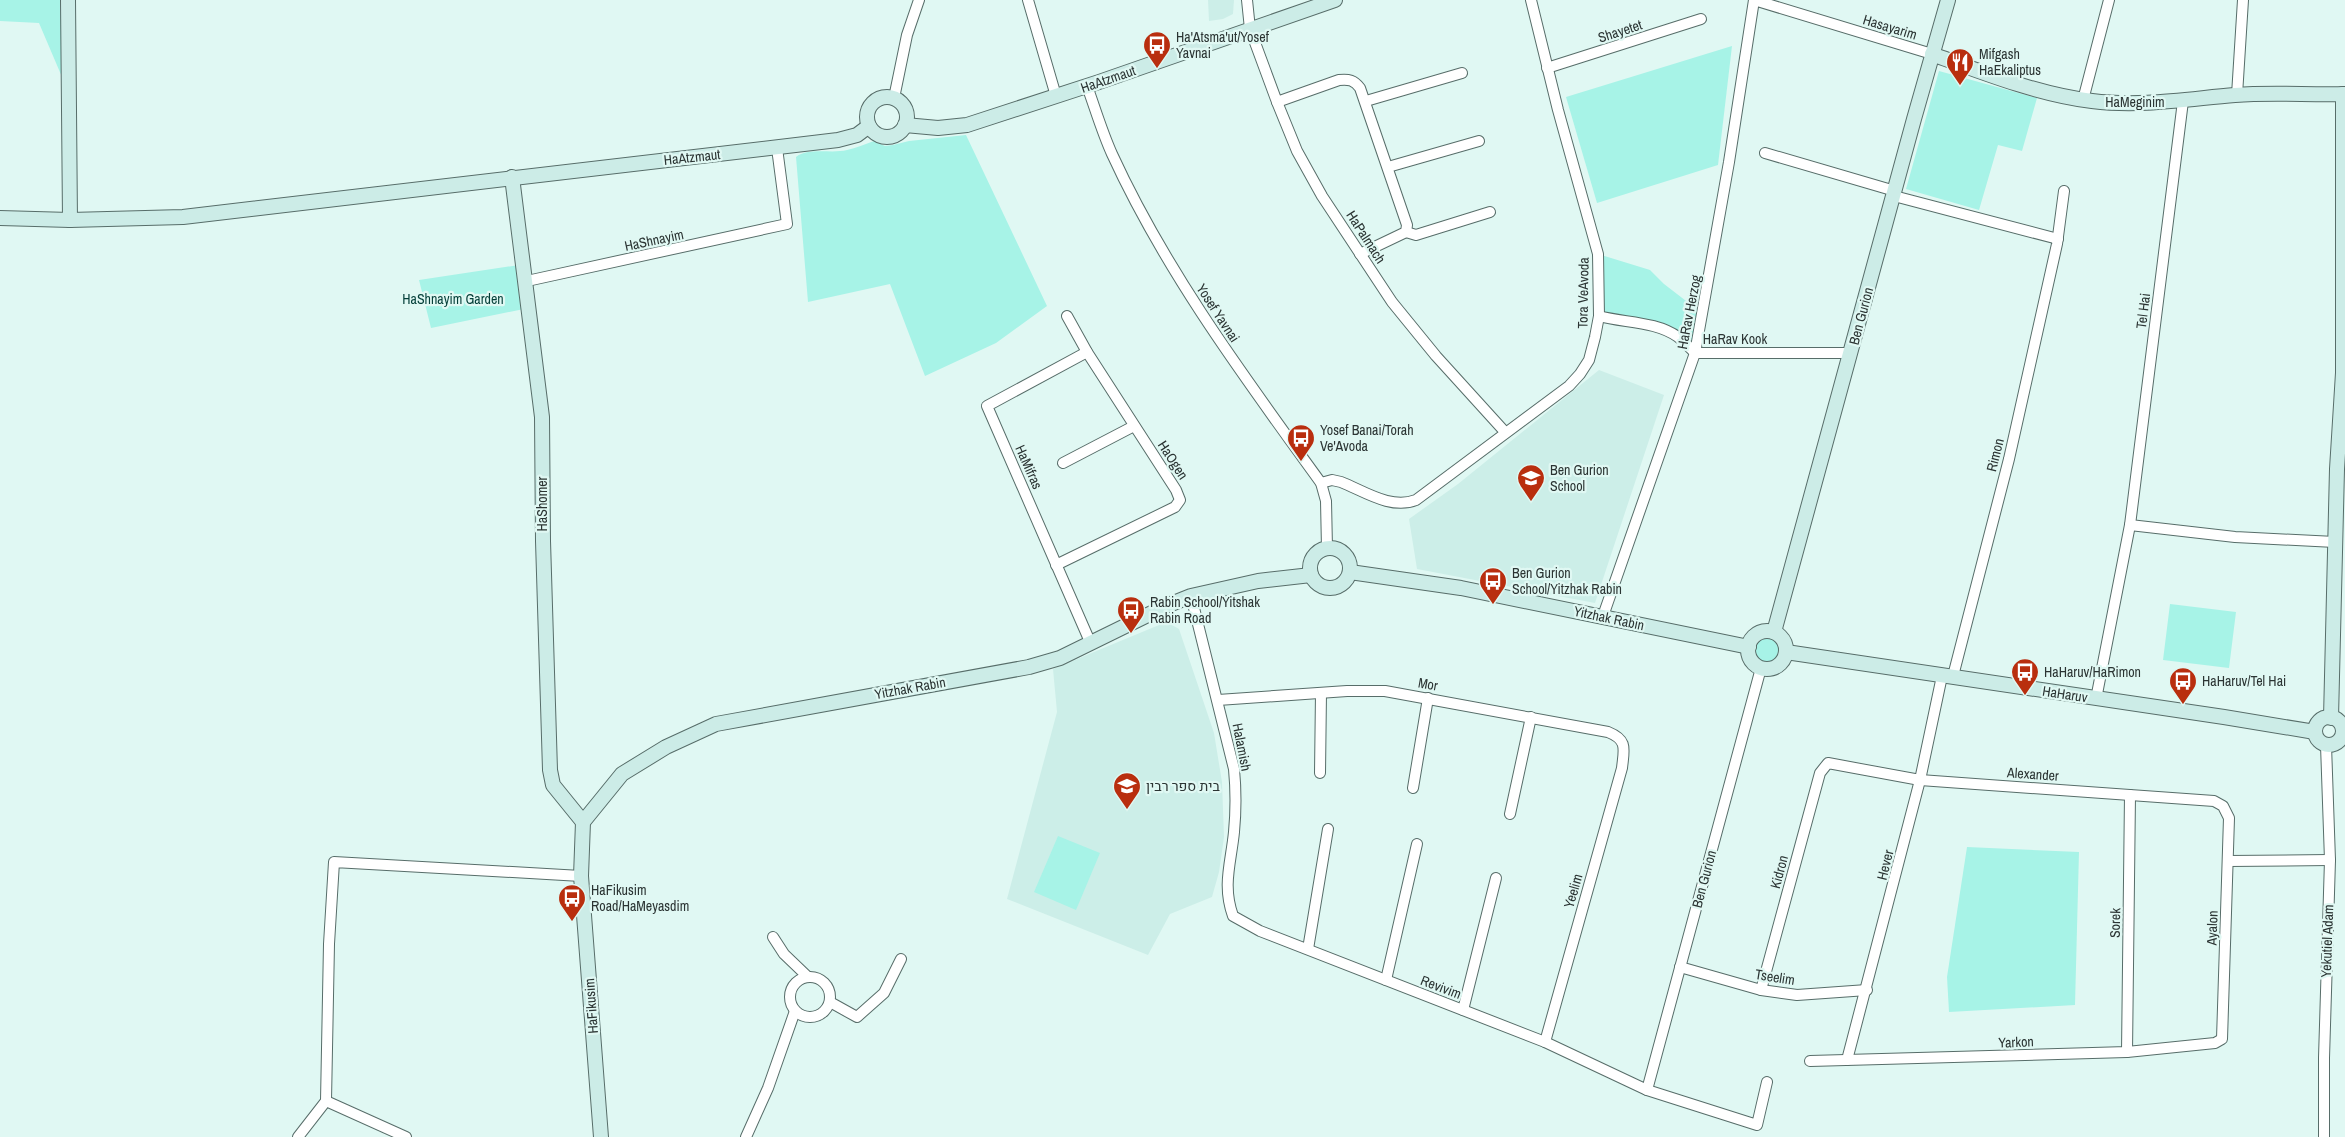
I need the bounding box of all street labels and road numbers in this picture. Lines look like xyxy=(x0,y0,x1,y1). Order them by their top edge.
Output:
street label: Hasayarim xyxy=(1861,10,1919,44)
street label: Shayetet xyxy=(1596,15,1644,47)
street label: HaAtzmaut xyxy=(1078,61,1138,97)
street label: HaMeginim xyxy=(2105,93,2165,111)
street label: HaAtzmaut xyxy=(663,145,721,169)
street label: HaPalmach xyxy=(1342,207,1390,267)
street label: HaShnayim xyxy=(623,225,685,255)
street label: Tora VeAvoda xyxy=(1573,257,1593,329)
street label: HaRav Herzog xyxy=(1673,273,1705,351)
street label: Yosef Yavnai xyxy=(1192,280,1244,346)
street label: Ben Gurion xyxy=(1845,285,1877,347)
street label: Tel Hai xyxy=(2132,292,2154,330)
street label: HaRav Kook xyxy=(1703,330,1767,348)
street label: Rimon xyxy=(1982,436,2008,474)
street label: HaOgen xyxy=(1154,437,1192,483)
street label: HaMifras xyxy=(1011,442,1047,492)
street label: HaShomer xyxy=(533,476,551,531)
street label: Yitzhak Rabin xyxy=(1572,602,1646,634)
street label: Yitzhak Rabin xyxy=(873,673,947,703)
street label: Mor xyxy=(1417,673,1439,695)
street label: HaHaruv xyxy=(2041,682,2089,706)
street label: Halamish xyxy=(1229,721,1255,773)
street label: Alexander xyxy=(2006,763,2060,785)
street label: Ben Gurion xyxy=(1688,848,1720,910)
street label: Hever xyxy=(1873,848,1897,882)
street label: Kidron xyxy=(1766,853,1792,891)
street label: Yeelim xyxy=(1560,872,1586,910)
street label: Yekutiel Adam xyxy=(2317,904,2337,978)
street label: Sorek xyxy=(2106,908,2124,938)
street label: Ayalon xyxy=(2202,910,2222,947)
street label: Tseelim xyxy=(1754,965,1796,989)
street label: Revivim xyxy=(1418,971,1464,1003)
street label: HaFikusim xyxy=(580,978,602,1034)
street label: Yarkon xyxy=(1998,1032,2034,1052)

